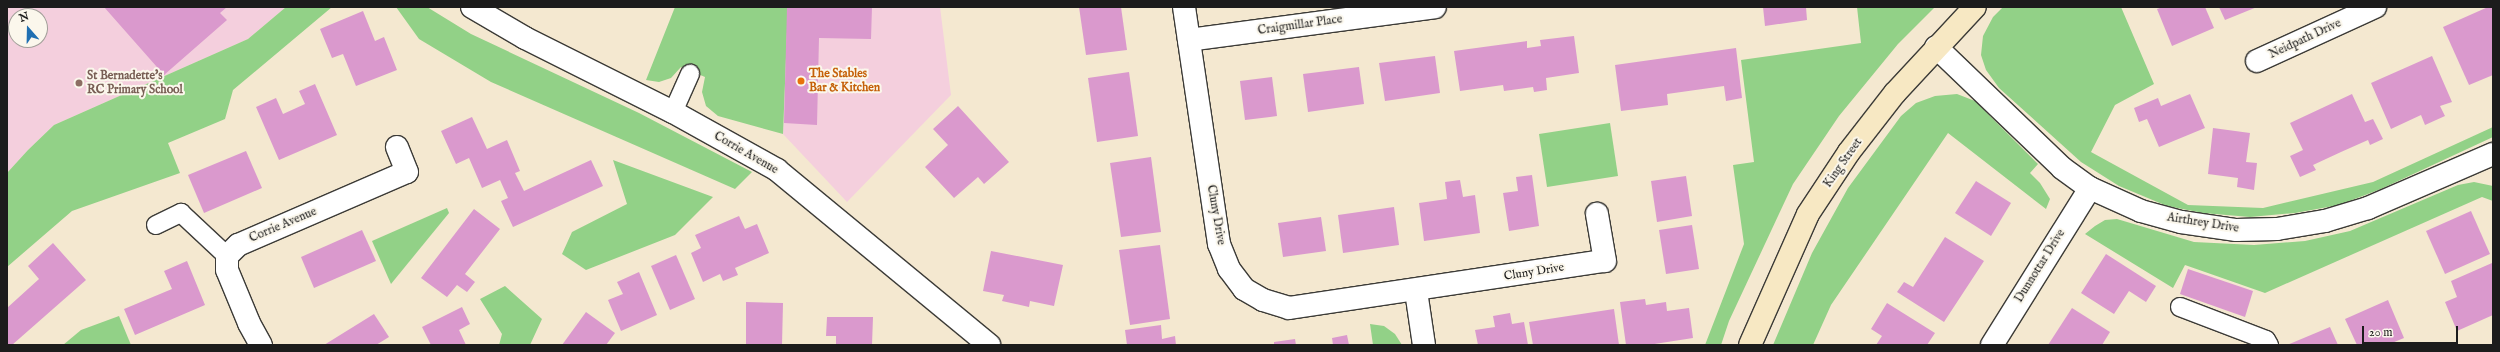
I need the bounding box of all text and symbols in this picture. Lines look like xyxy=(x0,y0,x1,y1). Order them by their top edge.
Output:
north arrow xyxy=(8,8,48,48)
text: N xyxy=(17,9,31,26)
street label: Craigmillar Place xyxy=(1257,12,1343,38)
street label: Neidpath Drive xyxy=(2267,16,2343,62)
place label: The Stables Bar & Kitchen xyxy=(809,67,880,95)
place label: St Bernadette's RC Primary School xyxy=(87,69,183,97)
marker: The Stables Bar & Kitchen xyxy=(796,76,806,86)
marker: St Bernadette's RC Primary School xyxy=(74,78,84,88)
street label: Corrie Avenue xyxy=(711,129,781,177)
street label: King Street xyxy=(1821,135,1865,191)
street label: Cluny Drive xyxy=(1204,184,1228,246)
street label: Corrie Avenue xyxy=(247,204,319,246)
street label: Airthrey Drive xyxy=(2166,210,2240,236)
street label: Dunnottar Drive xyxy=(2012,227,2068,305)
street label: Cluny Drive xyxy=(1503,260,1565,284)
scale bar xyxy=(2364,318,2460,344)
text: 20 m xyxy=(2369,325,2392,340)

